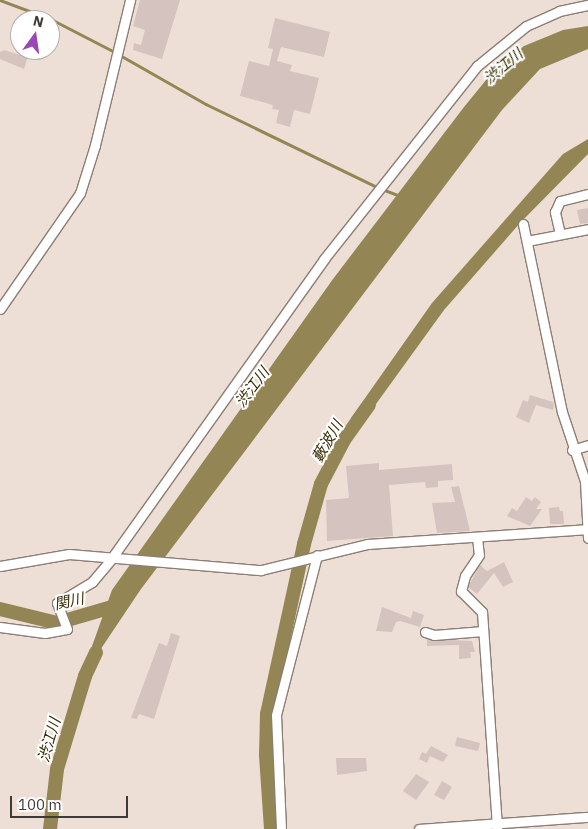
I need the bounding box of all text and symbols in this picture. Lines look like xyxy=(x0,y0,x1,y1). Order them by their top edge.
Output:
north arrow xyxy=(10,10,60,60)
text: N xyxy=(31,11,45,31)
water label: 渋江川 xyxy=(480,45,526,87)
water label: 渋江川 xyxy=(231,364,273,410)
water label: 藪波川 xyxy=(308,417,346,465)
water label: 関川 xyxy=(52,589,86,613)
water label: 渋江川 xyxy=(34,716,64,764)
scale bar xyxy=(12,786,130,818)
text: 100 m xyxy=(18,795,62,814)

